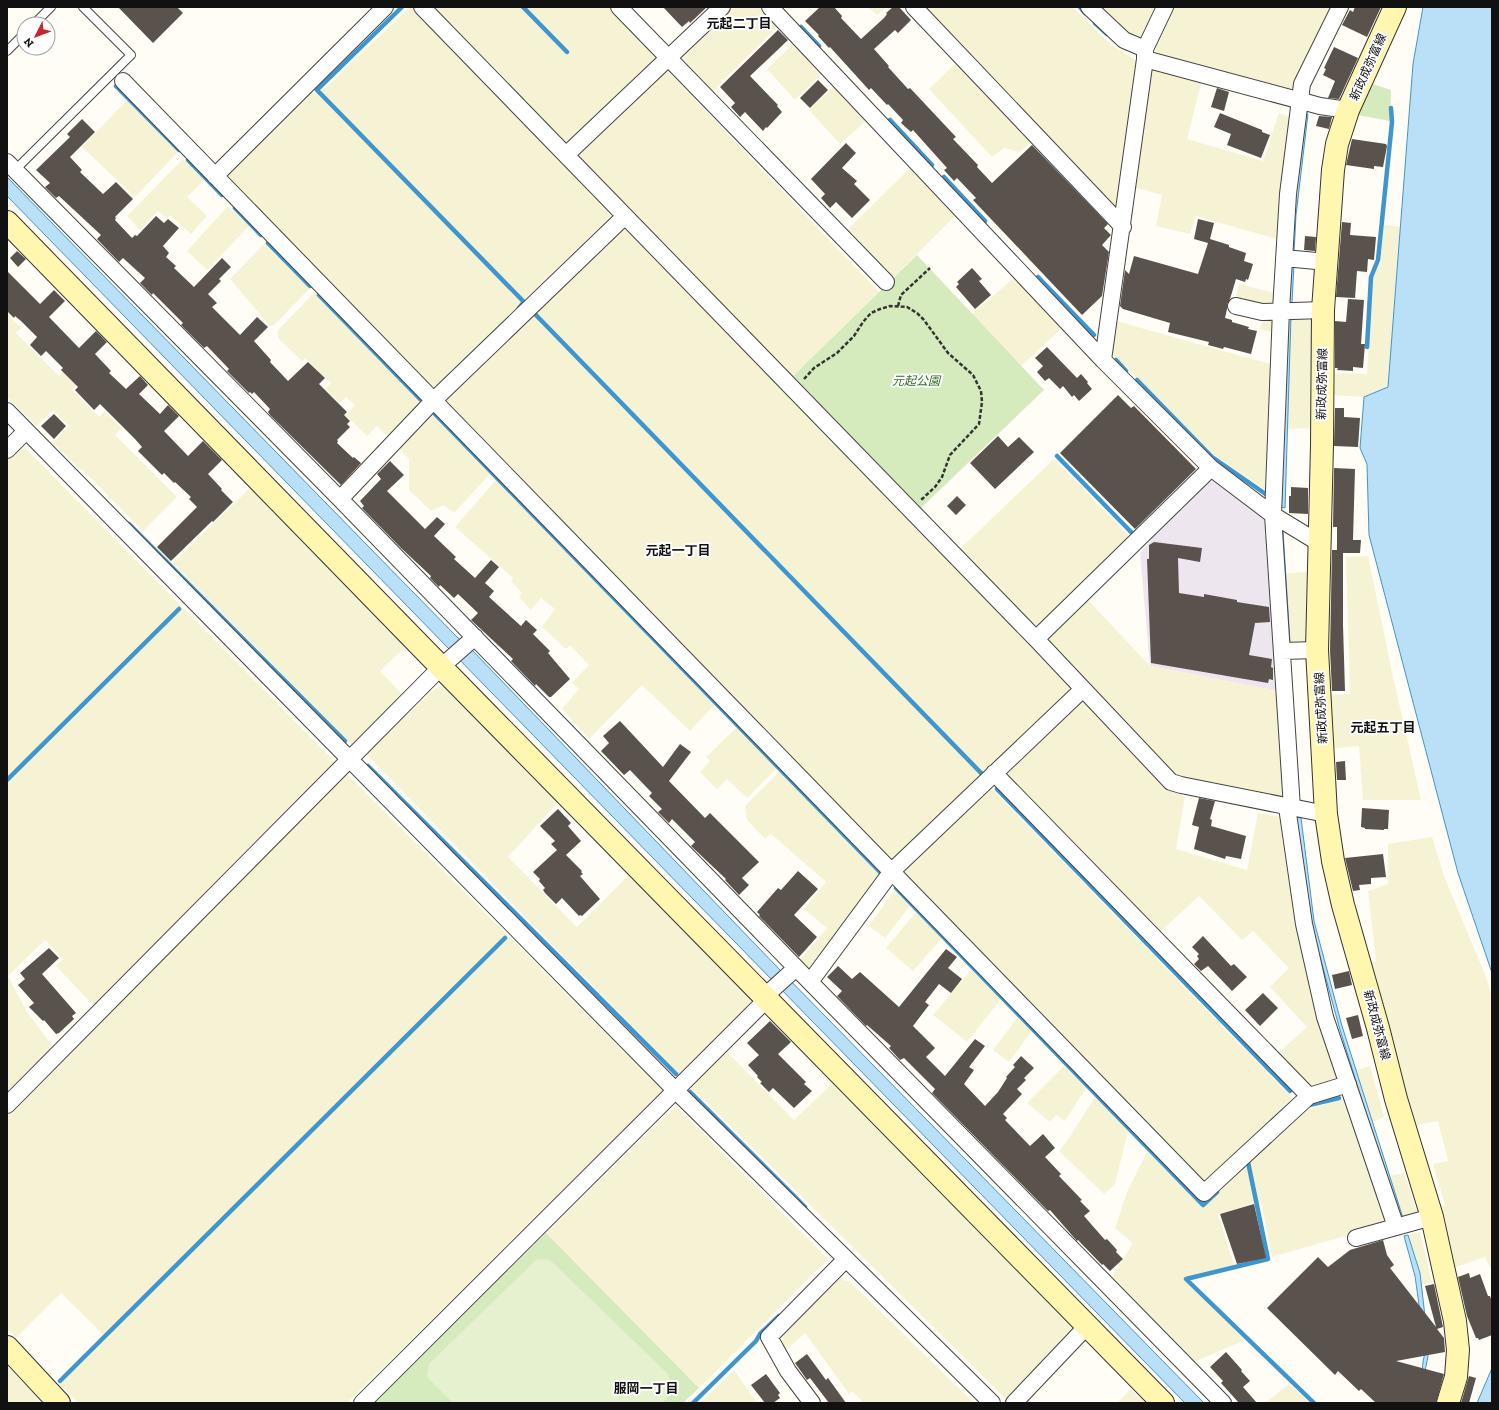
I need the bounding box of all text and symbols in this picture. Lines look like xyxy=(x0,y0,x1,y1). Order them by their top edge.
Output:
north arrow xyxy=(16,16,56,56)
district label: 元起二丁目 xyxy=(706,16,772,31)
street label: 新政成弥富線 xyxy=(1347,31,1389,103)
text: N xyxy=(21,34,37,50)
street label: 新政成弥富線 xyxy=(1314,348,1330,420)
park label: 元起公園 xyxy=(892,374,942,388)
district label: 元起一丁目 xyxy=(645,543,711,558)
street label: 新政成弥富線 xyxy=(1312,672,1330,744)
district label: 元起五丁目 xyxy=(1350,720,1416,735)
street label: 新政成弥富線 xyxy=(1361,988,1393,1062)
district label: 服岡一丁目 xyxy=(613,1381,679,1396)

